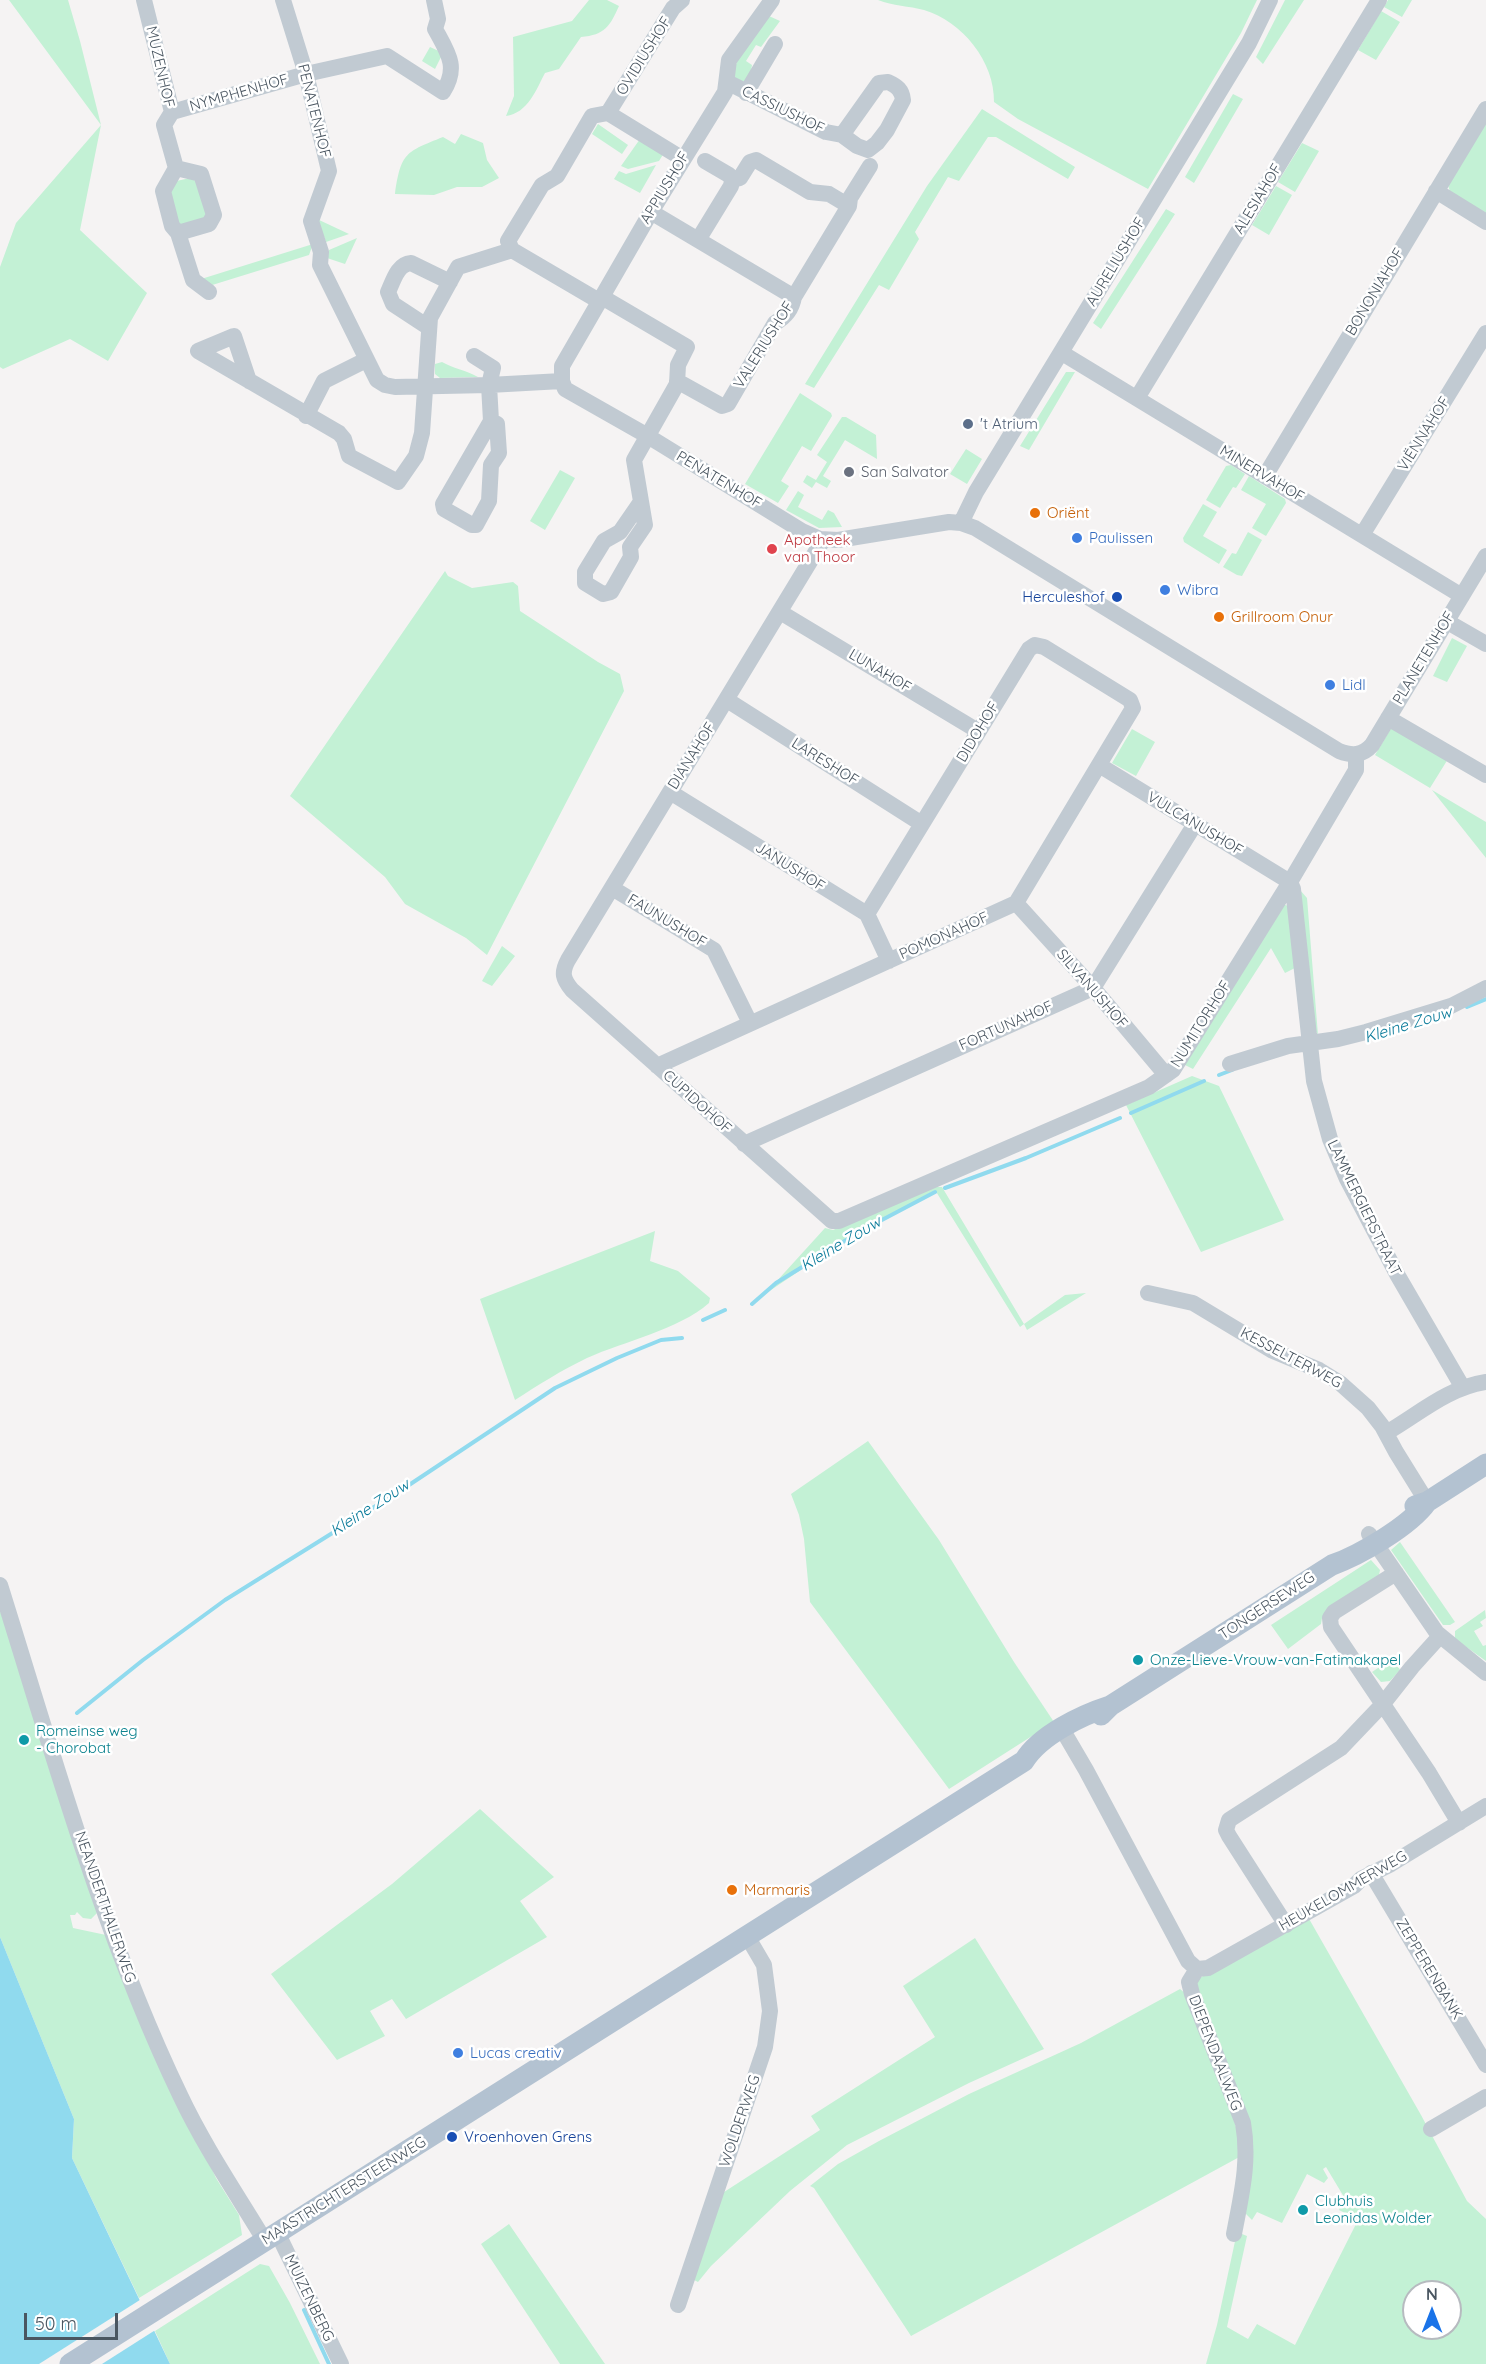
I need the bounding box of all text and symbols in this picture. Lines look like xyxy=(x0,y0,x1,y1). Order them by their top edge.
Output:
street label: OVIDIUSHOF xyxy=(613,13,675,99)
street label: MUZENHOF xyxy=(142,25,178,109)
street label: PENATENHOF xyxy=(294,62,334,160)
street label: NYMPHENHOF xyxy=(188,70,290,116)
street label: CASSIUSHOF xyxy=(739,82,827,138)
street label: APPIUSHOF xyxy=(636,149,694,227)
street label: ALESIAHOF xyxy=(1230,161,1286,237)
street label: AURELIUSHOF xyxy=(1082,214,1150,310)
street label: BONONIAHOF xyxy=(1342,245,1408,339)
street label: VALERIUSHOF xyxy=(730,298,798,392)
street label: VIËNNAHOF xyxy=(1394,393,1454,475)
place label: 't Atrium xyxy=(980,415,1038,433)
marker: 't Atrium xyxy=(961,417,975,431)
street label: MINERVAHOF xyxy=(1216,442,1308,506)
street label: PENATENHOF xyxy=(673,447,765,513)
place label: San Salvator xyxy=(861,463,949,481)
marker: San Salvator xyxy=(842,465,856,479)
place label: Oriënt xyxy=(1047,504,1090,522)
marker: Oriënt xyxy=(1028,506,1042,520)
place label: Paulissen xyxy=(1089,529,1153,547)
place label: Apotheek van Thoor xyxy=(784,531,855,566)
marker: Paulissen xyxy=(1070,531,1084,545)
marker: Apotheek van Thoor xyxy=(765,542,779,556)
place label: Wibra xyxy=(1177,581,1218,599)
marker: Wibra xyxy=(1158,583,1172,597)
place label: Herculeshof xyxy=(1022,588,1105,606)
marker: Herculeshof xyxy=(1110,590,1124,604)
place label: Grillroom Onur xyxy=(1231,608,1333,626)
street label: PLANETENHOF xyxy=(1389,608,1459,708)
marker: Grillroom Onur xyxy=(1212,610,1226,624)
street label: LUNAHOF xyxy=(845,645,915,697)
place label: Lidl xyxy=(1342,676,1366,694)
marker: Lidl xyxy=(1323,678,1337,692)
street label: DIDOHOF xyxy=(953,698,1003,766)
street label: DIANAHOF xyxy=(664,719,720,793)
street label: LARESHOF xyxy=(788,734,862,790)
street label: VULCANUSHOF xyxy=(1144,788,1246,860)
street label: JANUSHOF xyxy=(752,839,828,895)
street label: FAUNUSHOF xyxy=(624,890,710,952)
street label: POMONAHOF xyxy=(897,908,991,964)
street label: SILVANUSHOF xyxy=(1053,946,1131,1032)
street label: NUMITORHOF xyxy=(1167,977,1235,1071)
street label: FORTUNAHOF xyxy=(956,997,1056,1055)
water label: Kleine Zouw xyxy=(1362,1003,1454,1047)
street label: CUPIDOHOF xyxy=(659,1066,735,1138)
street label: LAMMERGIERSTRAAT xyxy=(1323,1137,1405,1279)
water label: Kleine Zouw xyxy=(797,1212,885,1276)
street label: KESSELTERWEG xyxy=(1237,1324,1345,1392)
water label: Kleine Zouw xyxy=(327,1475,413,1541)
street label: TONGERSEWEG xyxy=(1216,1568,1318,1644)
place label: Onze-Lieve-Vrouw-van-Fatimakapel xyxy=(1150,1651,1401,1669)
marker: Onze-Lieve-Vrouw-van-Fatimakapel xyxy=(1131,1653,1145,1667)
place label: Romeinse weg - Chorobat xyxy=(36,1722,138,1757)
marker: Romeinse weg - Chorobat xyxy=(17,1733,31,1747)
street label: NEANDERTHALERWEG xyxy=(71,1829,139,1985)
street label: HEUKELOMMERWEG xyxy=(1276,1847,1410,1935)
place label: Marmaris xyxy=(744,1881,810,1899)
marker: Marmaris xyxy=(725,1883,739,1897)
street label: ZEPPERENBANK xyxy=(1392,1915,1466,2023)
street label: DIEPENDAALWEG xyxy=(1185,1993,1245,2113)
place label: Lucas creativ xyxy=(470,2044,562,2062)
marker: Lucas creativ xyxy=(451,2046,465,2060)
street label: WOLDERWEG xyxy=(716,2072,764,2170)
place label: Vroenhoven Grens xyxy=(464,2128,592,2146)
marker: Vroenhoven Grens xyxy=(445,2130,459,2144)
street label: MAASTRICHTERSTEENWEG xyxy=(259,2133,429,2249)
place label: Clubhuis Leonidas Wolder xyxy=(1315,2192,1432,2227)
marker: Clubhuis Leonidas Wolder xyxy=(1296,2203,1310,2217)
street label: MUIZENBERG xyxy=(280,2252,338,2344)
north arrow xyxy=(1402,2280,1462,2340)
text: N xyxy=(1426,2284,1438,2304)
scale bar xyxy=(27,2301,122,2339)
text: 50 m xyxy=(35,2312,77,2335)

